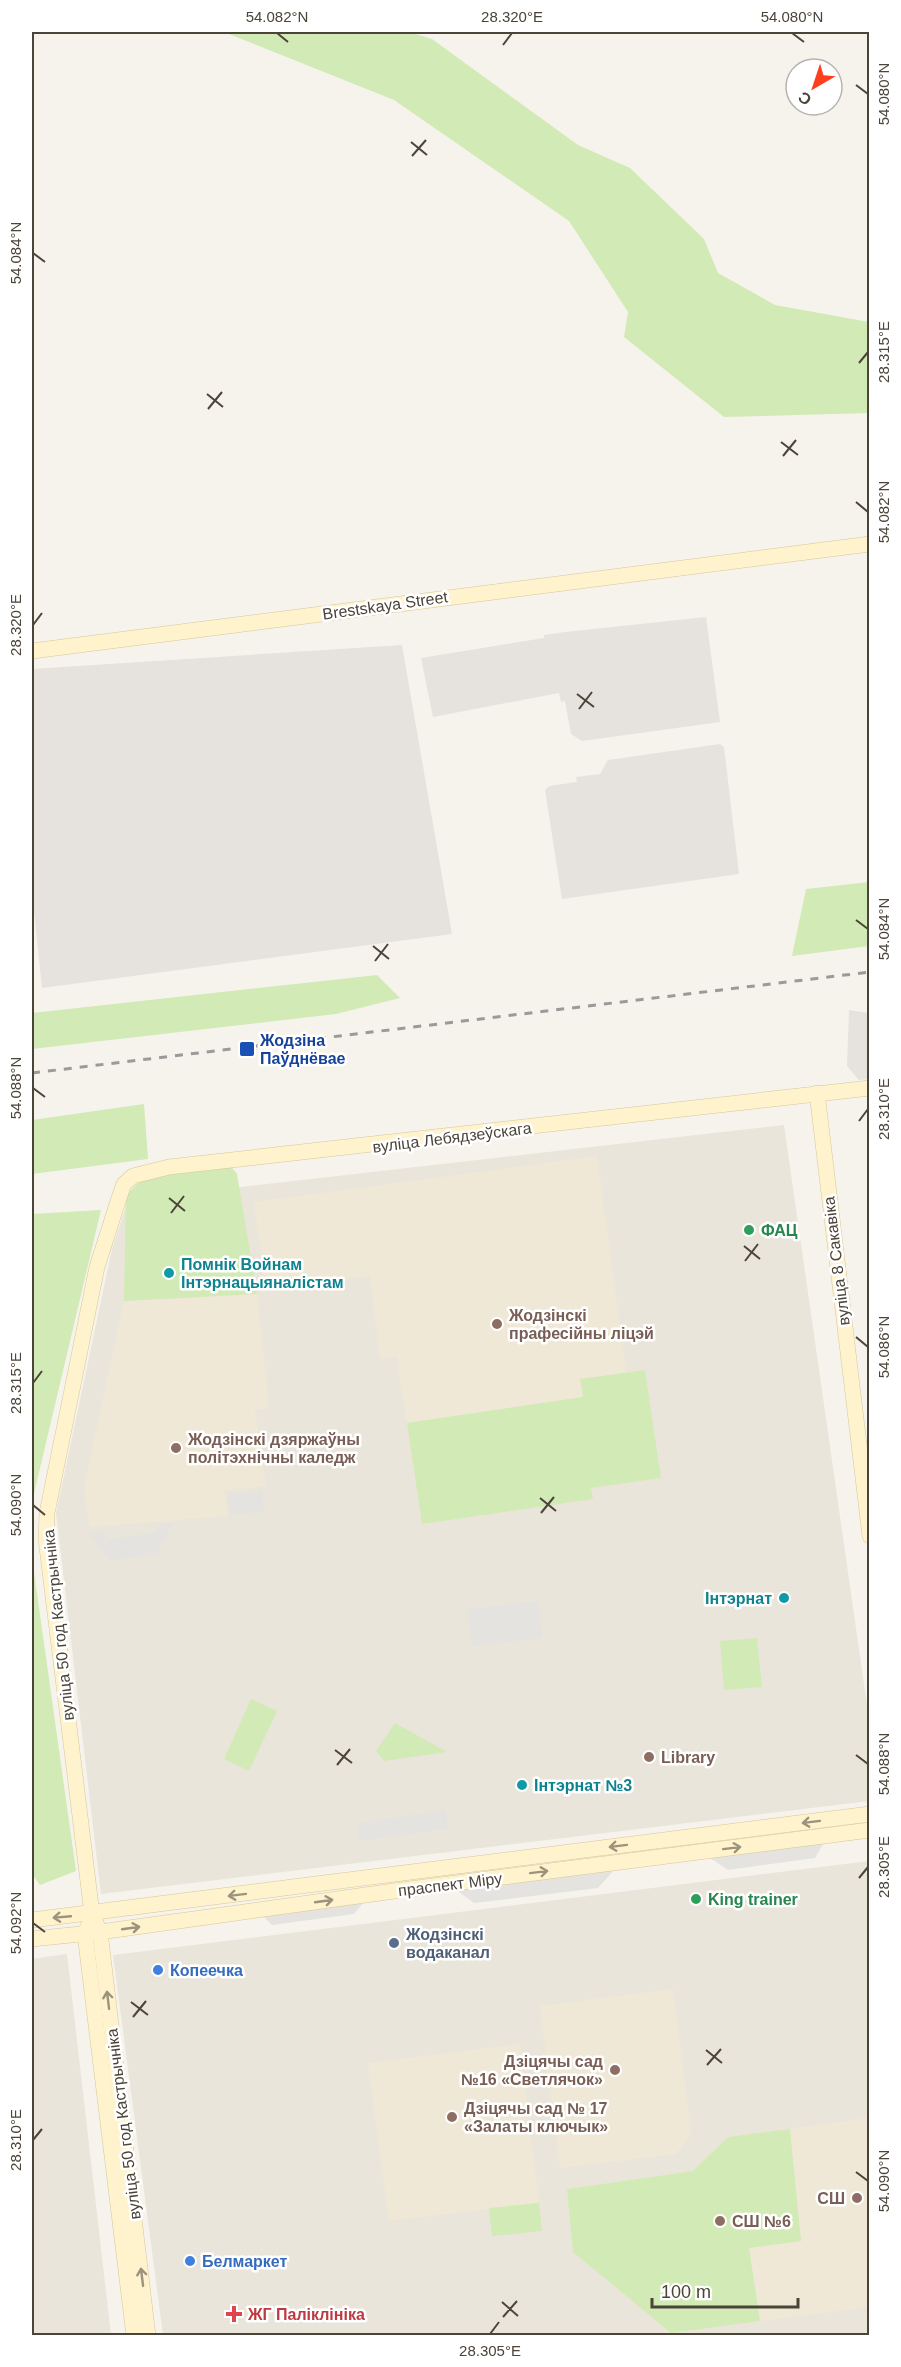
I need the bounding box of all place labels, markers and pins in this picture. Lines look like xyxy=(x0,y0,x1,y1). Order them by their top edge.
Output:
place label: Жодзіна Паўднёвае xyxy=(259,1032,346,1067)
marker: Жодзіна Паўднёвае xyxy=(238,1040,256,1058)
place label: ФАЦ xyxy=(761,1222,798,1239)
marker: ФАЦ xyxy=(742,1223,756,1237)
place label: Помнік Войнам Інтэрнацыяналістам xyxy=(181,1256,344,1291)
marker: Помнік Войнам Інтэрнацыяналістам xyxy=(162,1266,176,1280)
place label: Жодзінскі прафесійны ліцэй xyxy=(508,1307,654,1342)
marker: Жодзінскі прафесійны ліцэй xyxy=(490,1317,504,1331)
place label: Жодзінскі дзяржаўны політэхнічны каледж xyxy=(187,1431,360,1466)
marker: Жодзінскі дзяржаўны політэхнічны каледж xyxy=(169,1441,183,1455)
place label: Інтэрнат xyxy=(705,1590,772,1607)
marker: Інтэрнат xyxy=(777,1591,791,1605)
place label: Library xyxy=(661,1749,715,1766)
marker: Library xyxy=(642,1750,656,1764)
place label: Інтэрнат №3 xyxy=(534,1777,632,1794)
marker: Інтэрнат №3 xyxy=(515,1778,529,1792)
place label: King trainer xyxy=(708,1891,798,1908)
marker: King trainer xyxy=(689,1892,703,1906)
place label: Жодзінскі водаканал xyxy=(405,1926,490,1961)
marker: Жодзінскі водаканал xyxy=(387,1936,401,1950)
place label: Копеечка xyxy=(170,1962,243,1979)
marker: Копеечка xyxy=(151,1963,165,1977)
place label: Дзіцячы сад №16 «Светлячок» xyxy=(461,2053,603,2088)
marker: Дзіцячы сад №16 «Светлячок» xyxy=(608,2063,622,2077)
place label: Дзіцячы сад № 17 «Залаты ключык» xyxy=(464,2100,608,2135)
marker: Дзіцячы сад № 17 «Залаты ключык» xyxy=(445,2110,459,2124)
place label: СШ xyxy=(817,2190,845,2207)
marker: СШ xyxy=(850,2191,864,2205)
place label: СШ №6 xyxy=(732,2213,791,2230)
marker: СШ №6 xyxy=(713,2214,727,2228)
place label: Белмаркет xyxy=(202,2253,288,2270)
marker: Белмаркет xyxy=(183,2254,197,2268)
marker: ЖГ Паліклініка xyxy=(225,2305,243,2323)
place label: ЖГ Паліклініка xyxy=(247,2306,365,2323)

